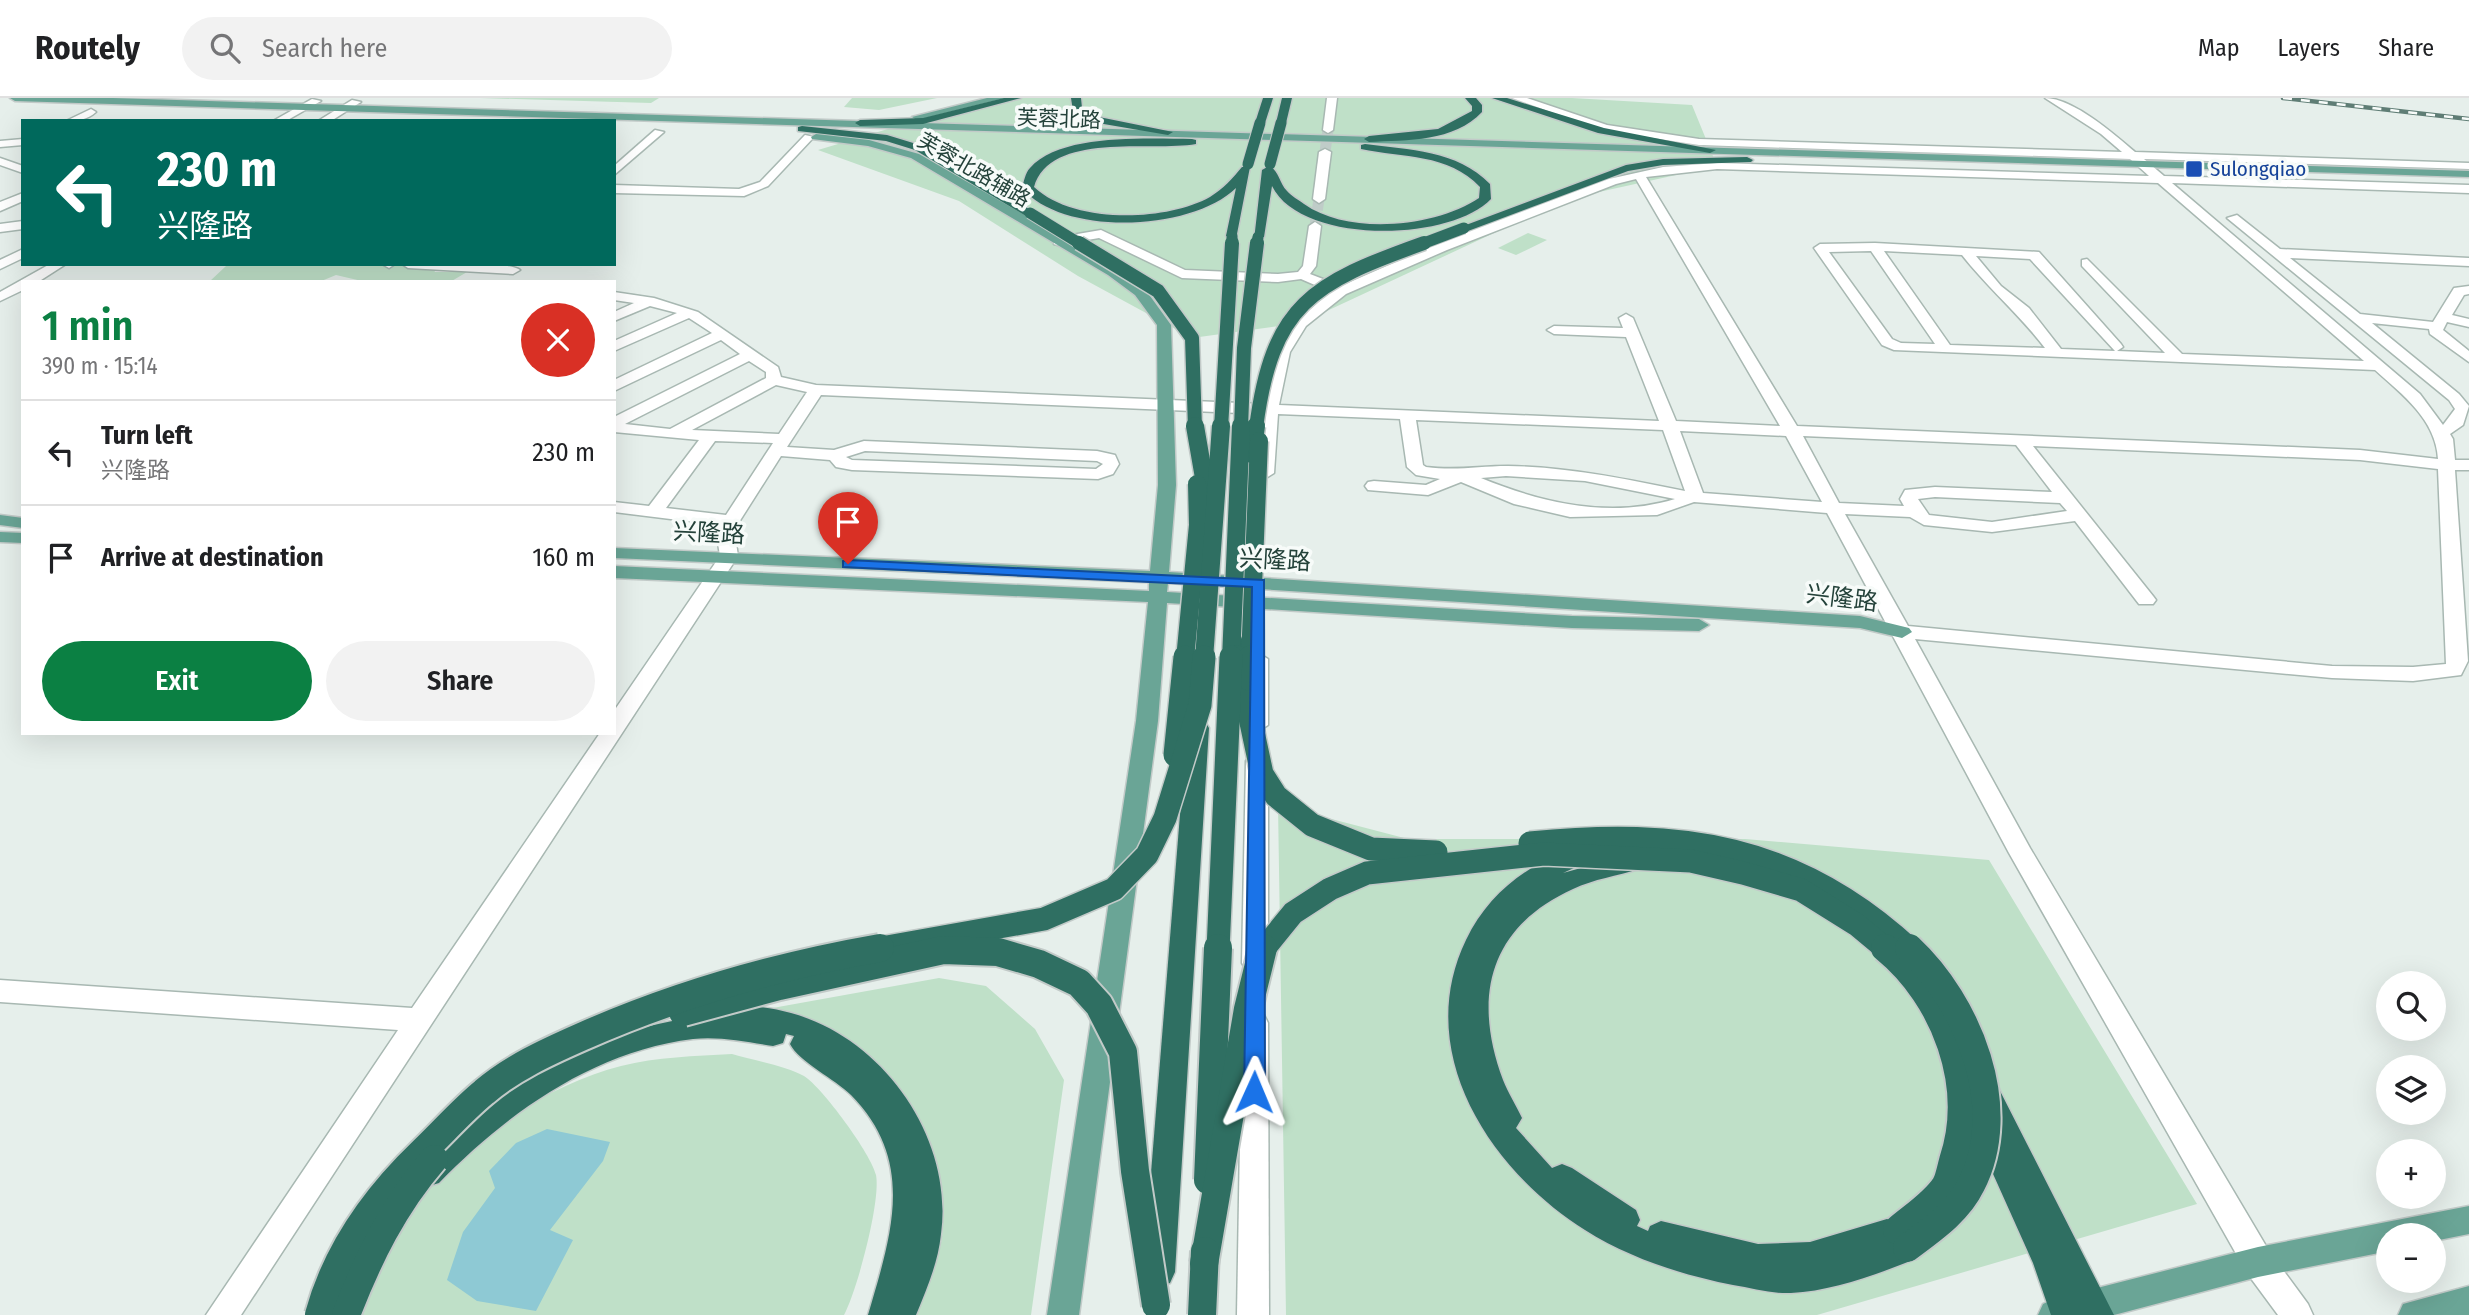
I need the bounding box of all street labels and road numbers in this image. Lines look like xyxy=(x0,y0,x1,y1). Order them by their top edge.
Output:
street label: 芙蓉北路 xyxy=(1017,105,1101,133)
street label: 芙蓉北路辅路 xyxy=(913,127,1035,213)
street label: 兴隆路 xyxy=(672,517,746,549)
street label: 兴隆路 xyxy=(1238,544,1312,576)
street label: 兴隆路 xyxy=(1805,580,1879,616)

